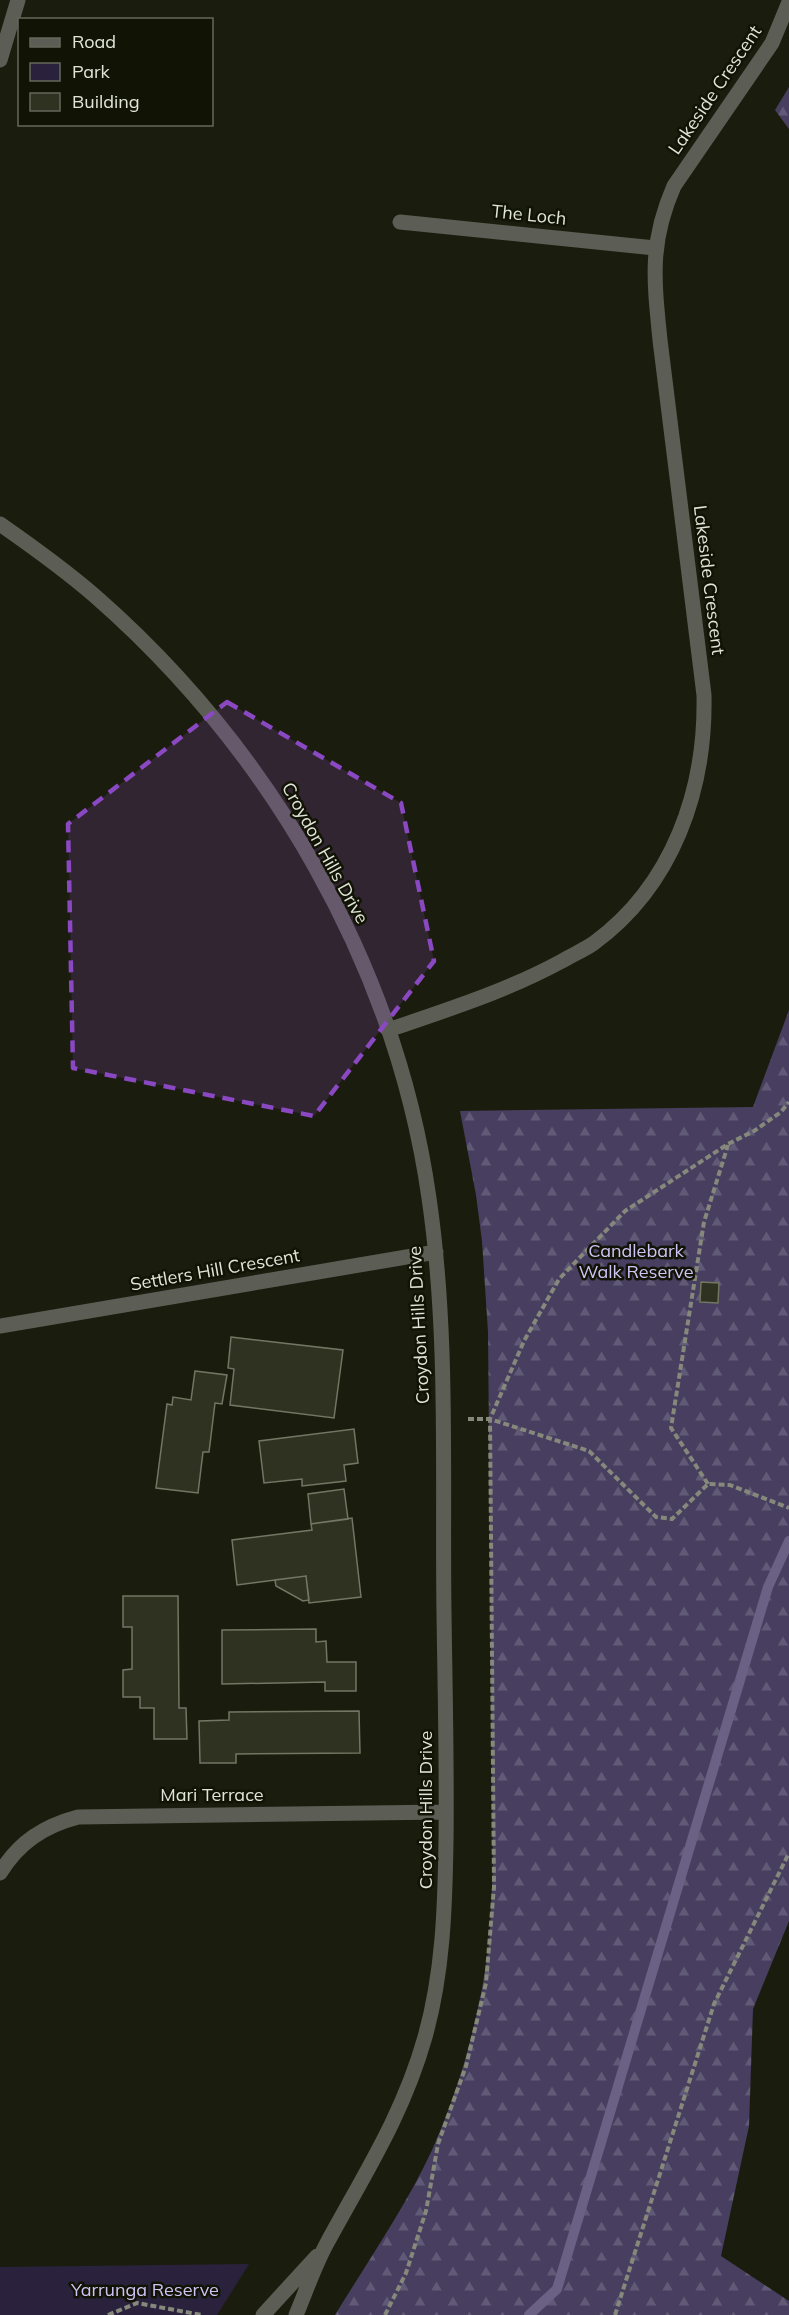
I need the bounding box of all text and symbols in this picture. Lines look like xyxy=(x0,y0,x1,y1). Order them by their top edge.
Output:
legend xyxy=(18,18,213,126)
street label: Lakeside Crescent xyxy=(663,21,766,159)
text: Road xyxy=(72,30,116,53)
text: Park xyxy=(72,60,111,83)
text: Building xyxy=(72,90,140,113)
street label: The Loch xyxy=(490,199,568,230)
street label: Lakeside Crescent xyxy=(689,504,730,656)
street label: Croydon Hills Drive xyxy=(277,778,374,928)
park label: Candlebark Walk Reserve xyxy=(578,1239,694,1283)
street label: Settlers Hill Crescent xyxy=(128,1243,301,1296)
street label: Croydon Hills Drive xyxy=(403,1245,434,1405)
street label: Croydon Hills Drive xyxy=(414,1731,437,1889)
street label: Mari Terrace xyxy=(160,1783,264,1806)
park label: Yarrunga Reserve xyxy=(70,2278,219,2301)

